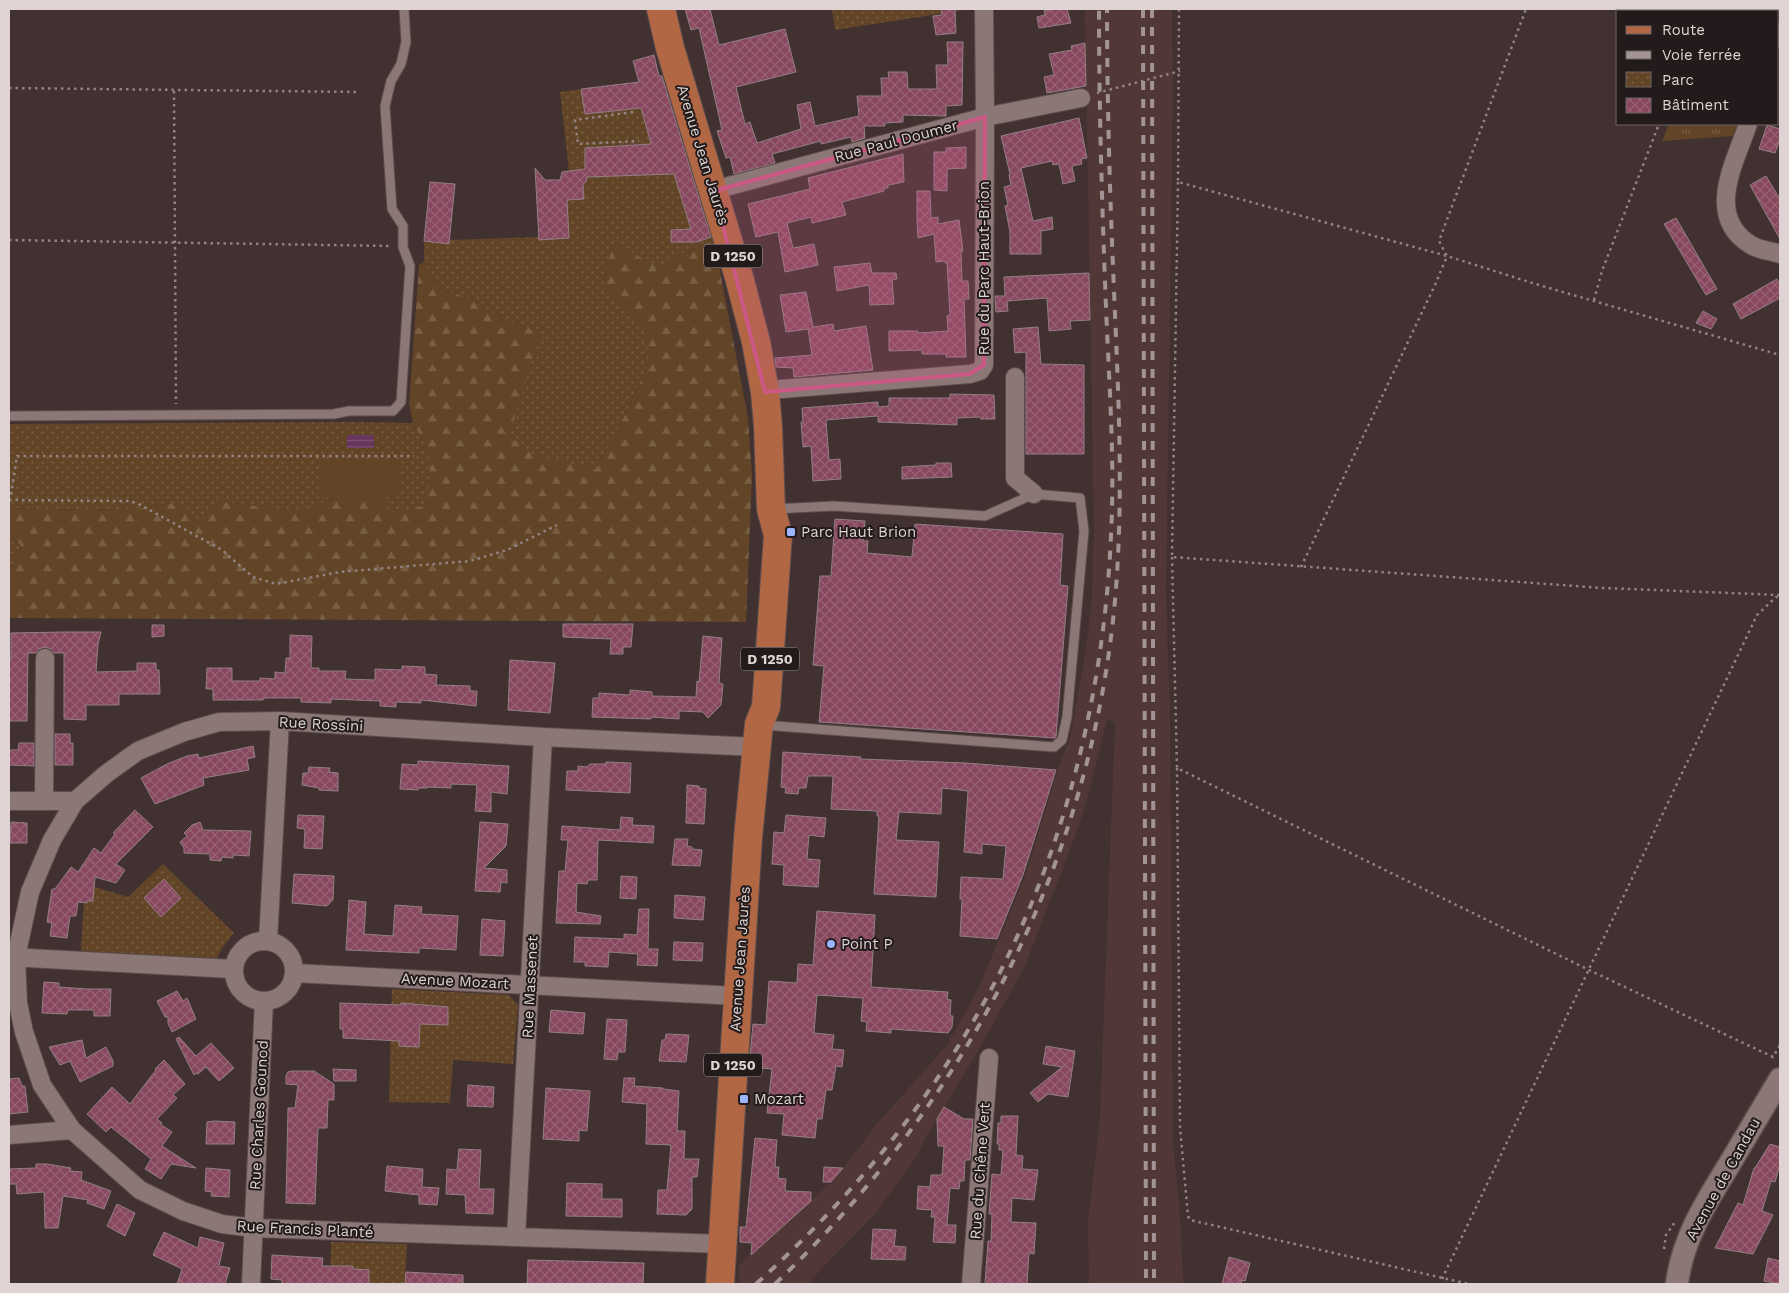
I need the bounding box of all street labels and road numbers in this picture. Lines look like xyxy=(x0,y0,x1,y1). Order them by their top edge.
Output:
street label: Avenue Jean Jaurès xyxy=(673,83,733,227)
street label: Rue Paul Doumer xyxy=(832,116,960,166)
street label: Rue du Parc Haut-Brion xyxy=(975,181,993,355)
road number: D 1250 xyxy=(704,245,762,268)
road number: D 1250 xyxy=(741,648,799,671)
street label: Rue Rossini xyxy=(278,713,364,735)
street label: Avenue Jean Jaurès xyxy=(726,886,754,1032)
street label: Rue Massenet xyxy=(518,935,542,1039)
street label: Avenue Mozart xyxy=(401,969,510,993)
street label: Rue Charles Gounod xyxy=(246,1040,272,1190)
road number: D 1250 xyxy=(704,1054,762,1076)
street label: Rue du Chêne Vert xyxy=(966,1101,994,1240)
street label: Avenue de Candau xyxy=(1682,1115,1764,1243)
street label: Rue Francis Planté xyxy=(236,1216,374,1242)

